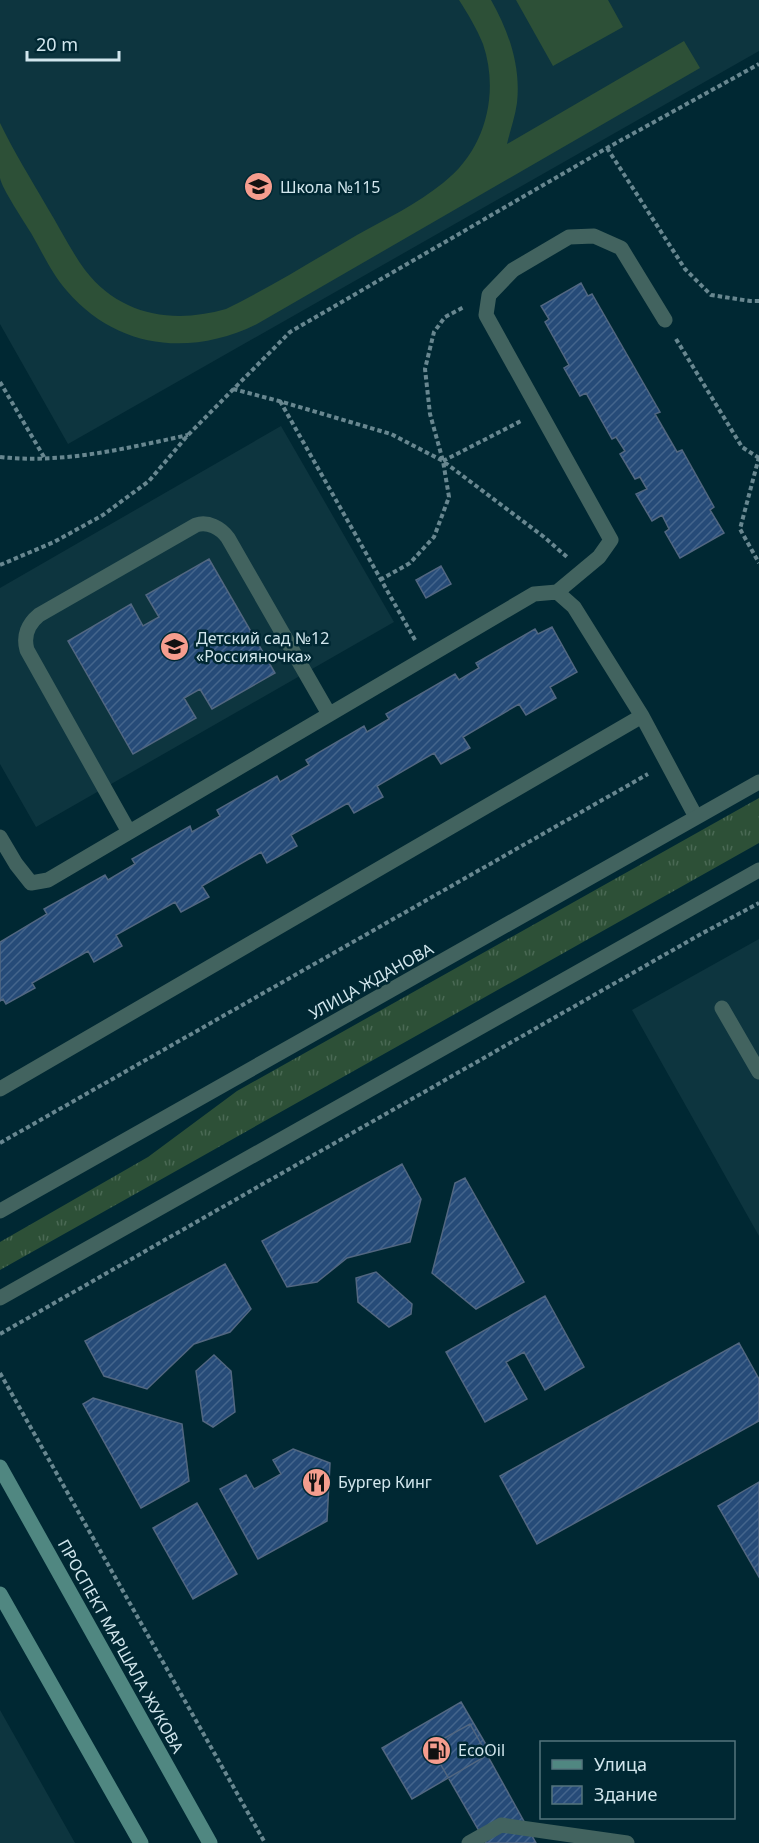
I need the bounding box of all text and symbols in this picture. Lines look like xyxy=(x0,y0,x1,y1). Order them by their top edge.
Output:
scale bar xyxy=(27,24,118,62)
text: 20 m xyxy=(36,32,78,56)
school or university icon: Школа №115 xyxy=(243,171,275,203)
place label: Школа №115 xyxy=(280,176,380,198)
place label: Детский сад №12 «Россияночка» xyxy=(196,627,329,667)
school or university icon: Детский сад №12 «Россияночка» xyxy=(159,631,191,663)
street label: УЛИЦА ЖДАНОВА xyxy=(305,937,438,1024)
restaurant icon: Бургер Кинг xyxy=(301,1466,333,1498)
place label: Бургер Кинг xyxy=(338,1471,432,1493)
street label: ПРОСПЕКТ МАРШАЛА ЖУКОВА xyxy=(53,1535,189,1757)
fuel station icon: EcoOil xyxy=(421,1734,453,1766)
place label: EcoOil xyxy=(458,1739,505,1761)
legend xyxy=(540,1741,735,1819)
text: Улица xyxy=(594,1752,647,1776)
text: Здание xyxy=(594,1782,658,1806)

